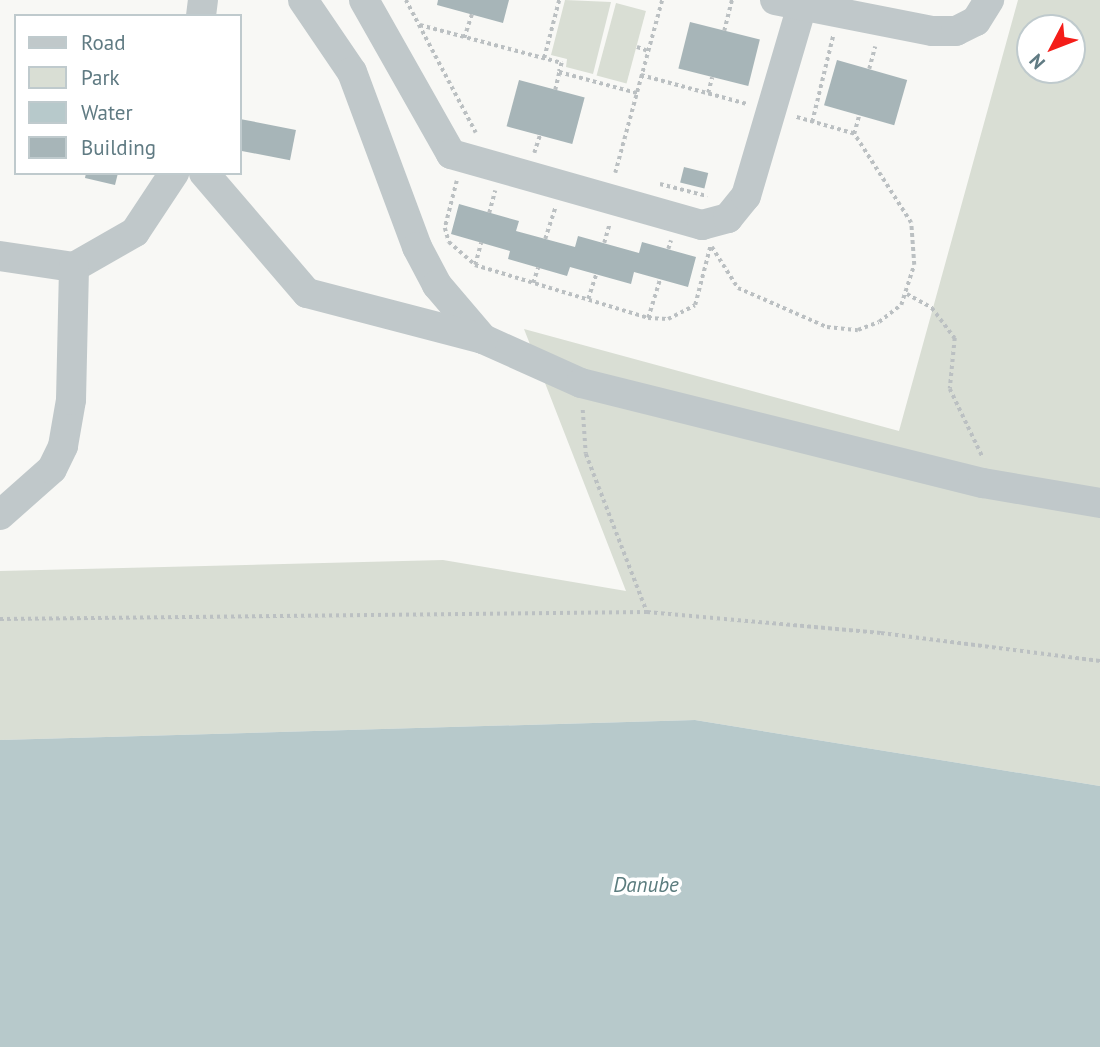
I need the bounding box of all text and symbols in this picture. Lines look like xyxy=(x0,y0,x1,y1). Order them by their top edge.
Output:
legend xyxy=(14,14,242,175)
north arrow xyxy=(1016,14,1086,84)
text: Road xyxy=(81,29,125,56)
text: N xyxy=(1024,49,1050,74)
text: Park xyxy=(81,64,120,91)
text: Water xyxy=(81,99,133,126)
text: Building xyxy=(81,134,156,161)
water label: Danube xyxy=(613,872,679,898)

